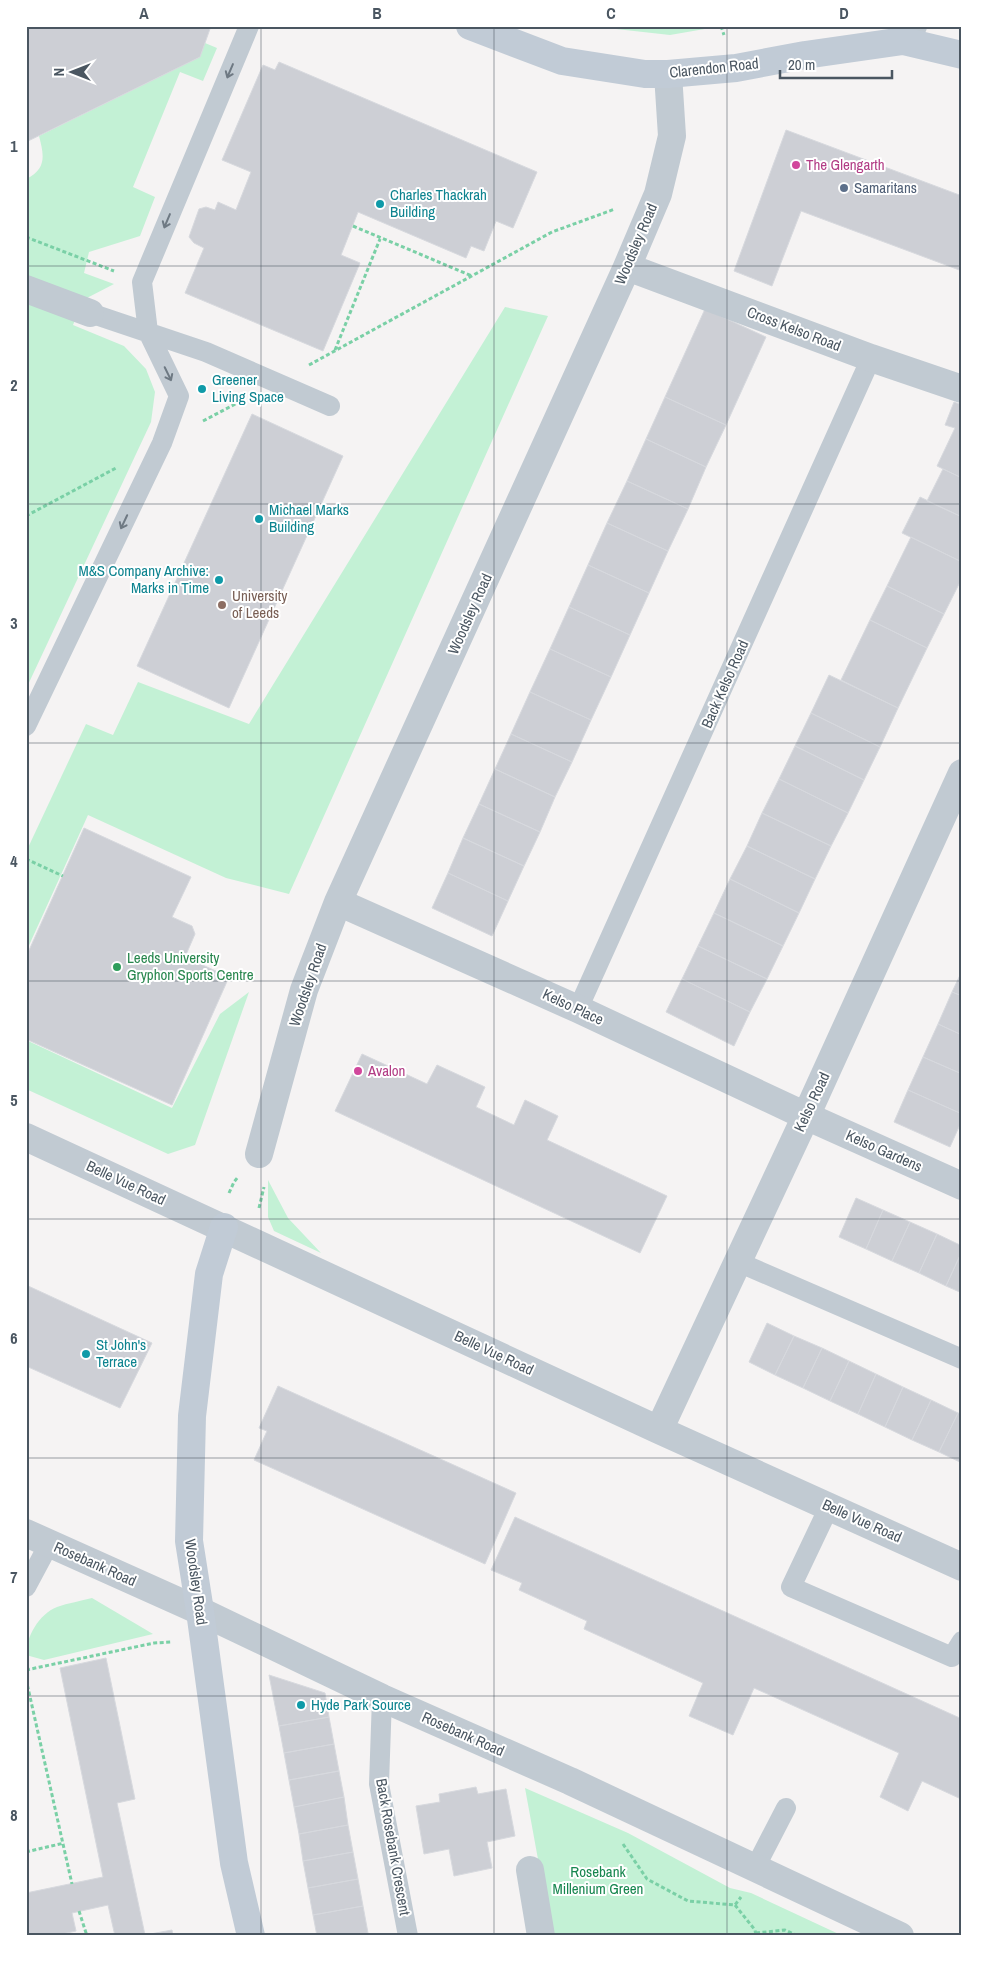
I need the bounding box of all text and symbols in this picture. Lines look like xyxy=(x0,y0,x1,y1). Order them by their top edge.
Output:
text: A xyxy=(139,2,149,24)
text: B xyxy=(372,2,382,24)
text: C xyxy=(606,2,616,24)
text: D xyxy=(839,2,849,24)
north arrow xyxy=(48,48,98,98)
scale bar xyxy=(780,48,893,80)
street label: Clarendon Road xyxy=(668,52,760,83)
text: 20 m xyxy=(788,54,815,75)
one-way arrow xyxy=(225,63,235,78)
text: N xyxy=(50,68,68,76)
text: 1 xyxy=(10,135,18,157)
place label: The Glengarth xyxy=(806,154,885,175)
marker: The Glengarth xyxy=(790,159,802,171)
place label: Samaritans xyxy=(854,177,917,198)
marker: Samaritans xyxy=(838,182,850,194)
place label: Charles Thackrah Building xyxy=(390,184,487,222)
marker: Charles Thackrah Building xyxy=(374,198,386,210)
street label: Woodsley Road xyxy=(609,200,662,288)
one-way arrow xyxy=(162,213,171,228)
street label: Cross Kelso Road xyxy=(744,301,844,356)
one-way arrow xyxy=(163,366,173,381)
place label: Greener Living Space xyxy=(212,369,284,407)
text: 2 xyxy=(10,374,18,396)
marker: Greener Living Space xyxy=(196,383,208,395)
place label: Michael Marks Building xyxy=(269,499,349,537)
marker: Michael Marks Building xyxy=(253,513,265,525)
one-way arrow xyxy=(119,514,128,529)
place label: M&S Company Archive: Marks in Time xyxy=(78,560,209,598)
street label: Woodsley Road xyxy=(442,570,497,658)
marker: M&S Company Archive: Marks in Time xyxy=(213,574,225,586)
place label: University of Leeds xyxy=(232,585,288,623)
marker: University of Leeds xyxy=(216,599,228,611)
text: 3 xyxy=(10,612,18,634)
street label: Back Kelso Road xyxy=(696,636,753,731)
text: 4 xyxy=(10,850,18,872)
street label: Woodsley Road xyxy=(283,940,332,1029)
place label: Leeds University Gryphon Sports Centre xyxy=(127,947,254,985)
marker: Leeds University Gryphon Sports Centre xyxy=(111,961,123,973)
street label: Kelso Place xyxy=(539,983,607,1030)
place label: Avalon xyxy=(367,1060,405,1081)
marker: Avalon xyxy=(352,1065,364,1077)
street label: Kelso Road xyxy=(789,1069,835,1135)
text: 5 xyxy=(10,1089,18,1111)
street label: Kelso Gardens xyxy=(843,1124,926,1177)
street label: Belle Vue Road xyxy=(83,1155,169,1210)
street label: Belle Vue Road xyxy=(451,1325,537,1380)
text: 6 xyxy=(10,1327,18,1349)
place label: St John's Terrace xyxy=(96,1334,146,1372)
marker: St John's Terrace xyxy=(80,1348,92,1360)
street label: Belle Vue Road xyxy=(819,1494,905,1547)
street label: Rosebank Road xyxy=(51,1536,140,1591)
street label: Woodsley Road xyxy=(180,1538,213,1626)
text: 7 xyxy=(10,1566,18,1588)
place label: Hyde Park Source xyxy=(311,1694,411,1715)
marker: Hyde Park Source xyxy=(295,1699,307,1711)
street label: Rosebank Road xyxy=(419,1706,508,1761)
street label: Back Rosebank Crescent xyxy=(371,1777,416,1918)
text: 8 xyxy=(10,1804,18,1826)
park label: Rosebank Millenium Green xyxy=(553,1861,643,1899)

